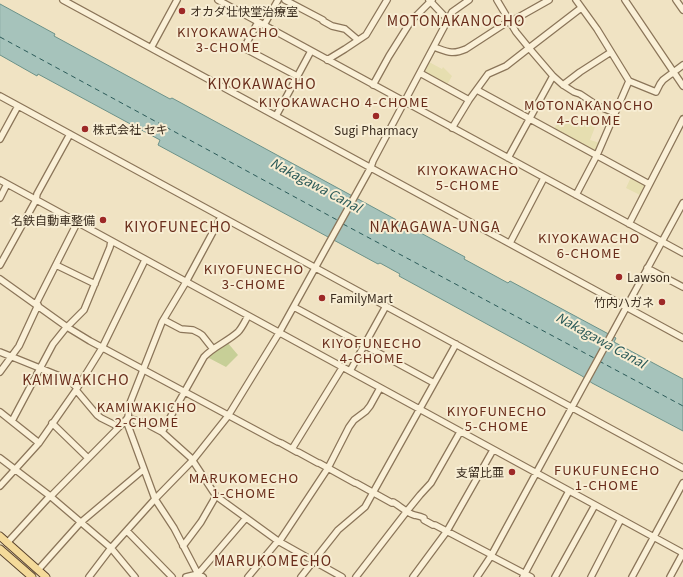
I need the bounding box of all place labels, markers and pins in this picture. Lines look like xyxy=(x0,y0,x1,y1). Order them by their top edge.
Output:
place label: オカダ壮快堂治療室 xyxy=(190,4,298,18)
marker: オカダ壮快堂治療室 xyxy=(177,6,187,16)
marker: Sugi Pharmacy xyxy=(371,111,381,121)
place label: 株式会社 セキ xyxy=(93,122,168,136)
place label: Sugi Pharmacy xyxy=(334,123,418,137)
marker: 株式会社 セキ xyxy=(80,124,90,134)
place label: 名鉄自動車整備 xyxy=(11,213,95,227)
marker: 名鉄自動車整備 xyxy=(98,215,108,225)
place label: Lawson xyxy=(627,270,670,284)
marker: Lawson xyxy=(614,272,624,282)
place label: FamilyMart xyxy=(330,291,393,305)
marker: FamilyMart xyxy=(317,293,327,303)
place label: 竹内ハガネ xyxy=(594,295,654,309)
marker: 竹内ハガネ xyxy=(657,297,667,307)
place label: 支留比亜 xyxy=(456,465,504,479)
marker: 支留比亜 xyxy=(507,467,517,477)

